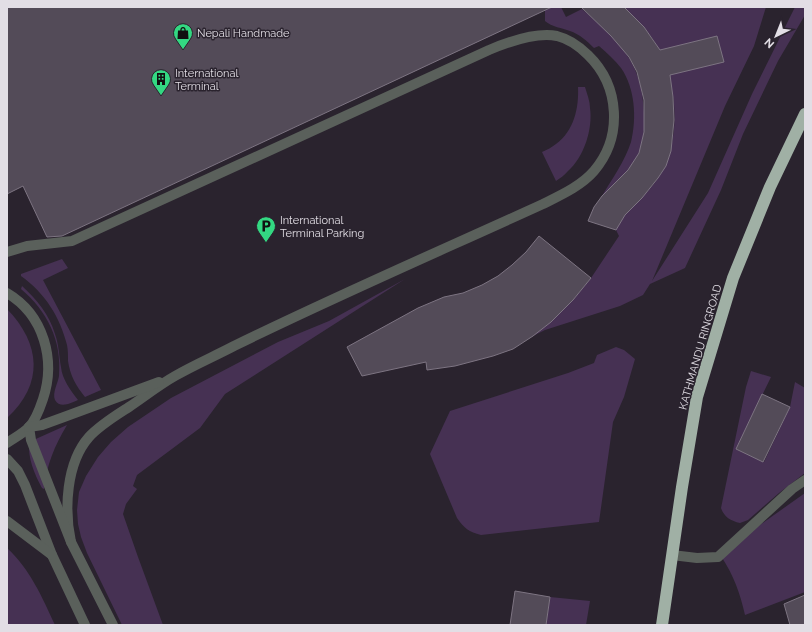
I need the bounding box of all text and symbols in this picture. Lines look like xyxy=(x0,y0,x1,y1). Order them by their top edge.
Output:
north arrow xyxy=(756,16,796,56)
shop icon: Nepali Handmade xyxy=(172,22,194,50)
place label: Nepali Handmade xyxy=(197,27,290,40)
text: N xyxy=(762,35,777,51)
place label: International Terminal xyxy=(175,67,238,93)
building icon: International Terminal xyxy=(150,68,172,96)
place label: International Terminal Parking xyxy=(280,214,364,240)
parking icon: International Terminal Parking xyxy=(255,215,277,243)
street label: KATHMANDU RINGROAD xyxy=(676,283,725,411)

